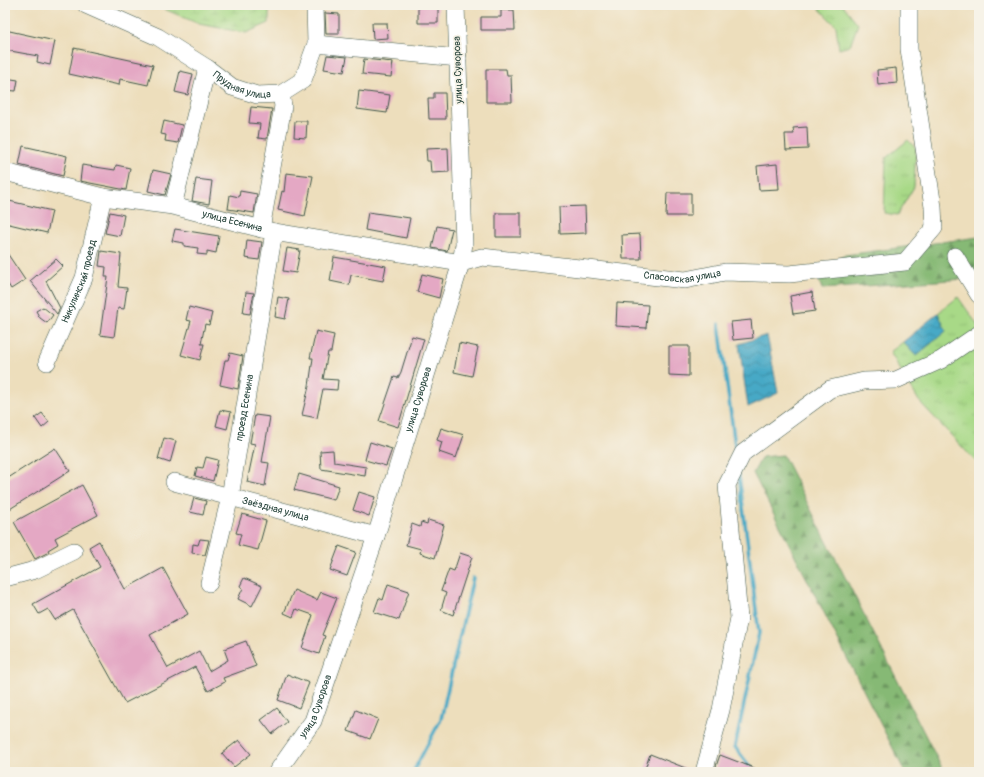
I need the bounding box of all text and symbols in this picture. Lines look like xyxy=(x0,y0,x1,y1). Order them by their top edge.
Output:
street label: улица Суворова xyxy=(451,36,465,105)
street label: Прудная улица xyxy=(211,69,271,101)
street label: улица Есенина xyxy=(200,208,264,235)
street label: Никулинский проезд xyxy=(59,239,99,325)
street label: Спасовская улица xyxy=(643,267,722,286)
street label: улица Суворова xyxy=(402,365,434,434)
street label: проезд Есенина xyxy=(233,373,256,442)
street label: Звёздная улица xyxy=(241,494,310,524)
street label: улица Суворова xyxy=(296,673,334,741)

